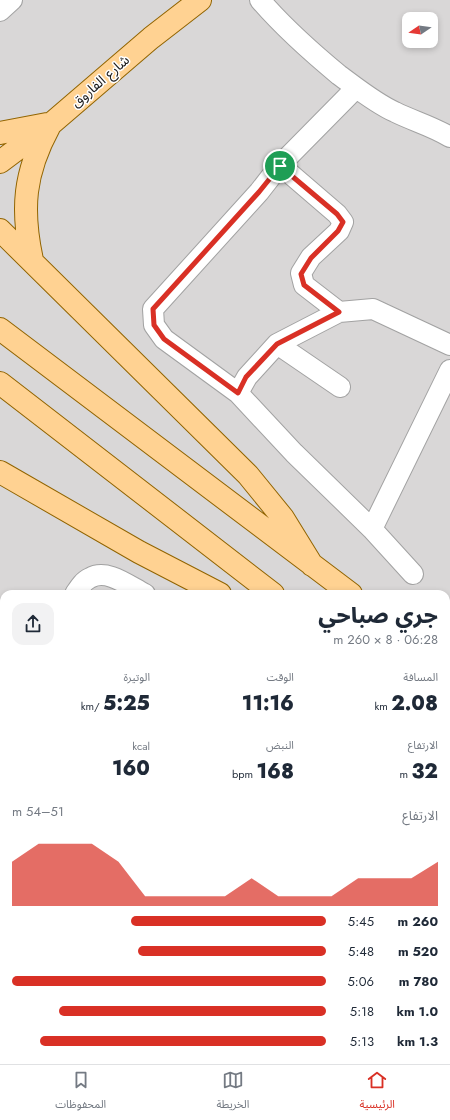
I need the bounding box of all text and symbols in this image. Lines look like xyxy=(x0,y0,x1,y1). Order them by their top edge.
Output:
north arrow xyxy=(402,12,438,48)
map controls xyxy=(402,12,438,48)
street label: شارع الفاروق xyxy=(66,50,134,113)
pin xyxy=(263,149,297,183)
icon: arrive xyxy=(269,155,291,177)
text: جري صباحي xyxy=(318,599,438,631)
button: share xyxy=(12,603,54,645)
text: 06:28 · 8 × 260 m xyxy=(333,630,438,649)
text: الوتيرة xyxy=(124,669,150,685)
text: الوقت xyxy=(266,669,294,685)
text: المسافة xyxy=(403,669,438,685)
text: 5:25 xyxy=(103,689,150,718)
text: 11:16 xyxy=(242,689,294,718)
text: 2.08 xyxy=(391,689,438,718)
text: /km xyxy=(81,698,103,714)
text: km xyxy=(374,698,391,714)
text: النبض xyxy=(266,737,294,753)
text: الارتفاع xyxy=(408,737,438,753)
text: kcal xyxy=(132,738,150,754)
text: 160 xyxy=(112,754,150,783)
text: 168 xyxy=(257,757,294,786)
text: 32 xyxy=(412,757,438,786)
text: bpm xyxy=(232,766,257,782)
text: m xyxy=(400,766,412,782)
text: 51–54 m xyxy=(12,802,64,821)
text: الارتفاع xyxy=(402,806,438,825)
text: 5:45 xyxy=(348,912,374,931)
text: 260 m xyxy=(398,912,438,931)
text: 5:48 xyxy=(348,942,374,961)
text: 520 m xyxy=(398,942,438,961)
text: 5:06 xyxy=(347,972,374,991)
text: 780 m xyxy=(399,972,438,991)
text: 5:18 xyxy=(350,1002,374,1021)
text: 1.0 km xyxy=(397,1002,438,1021)
text: 5:13 xyxy=(350,1032,374,1051)
text: 1.3 km xyxy=(397,1032,438,1051)
tab: المحفوظات xyxy=(55,1069,106,1116)
tab: الخريطة xyxy=(216,1069,249,1116)
tab: الرئيسية xyxy=(360,1069,395,1116)

